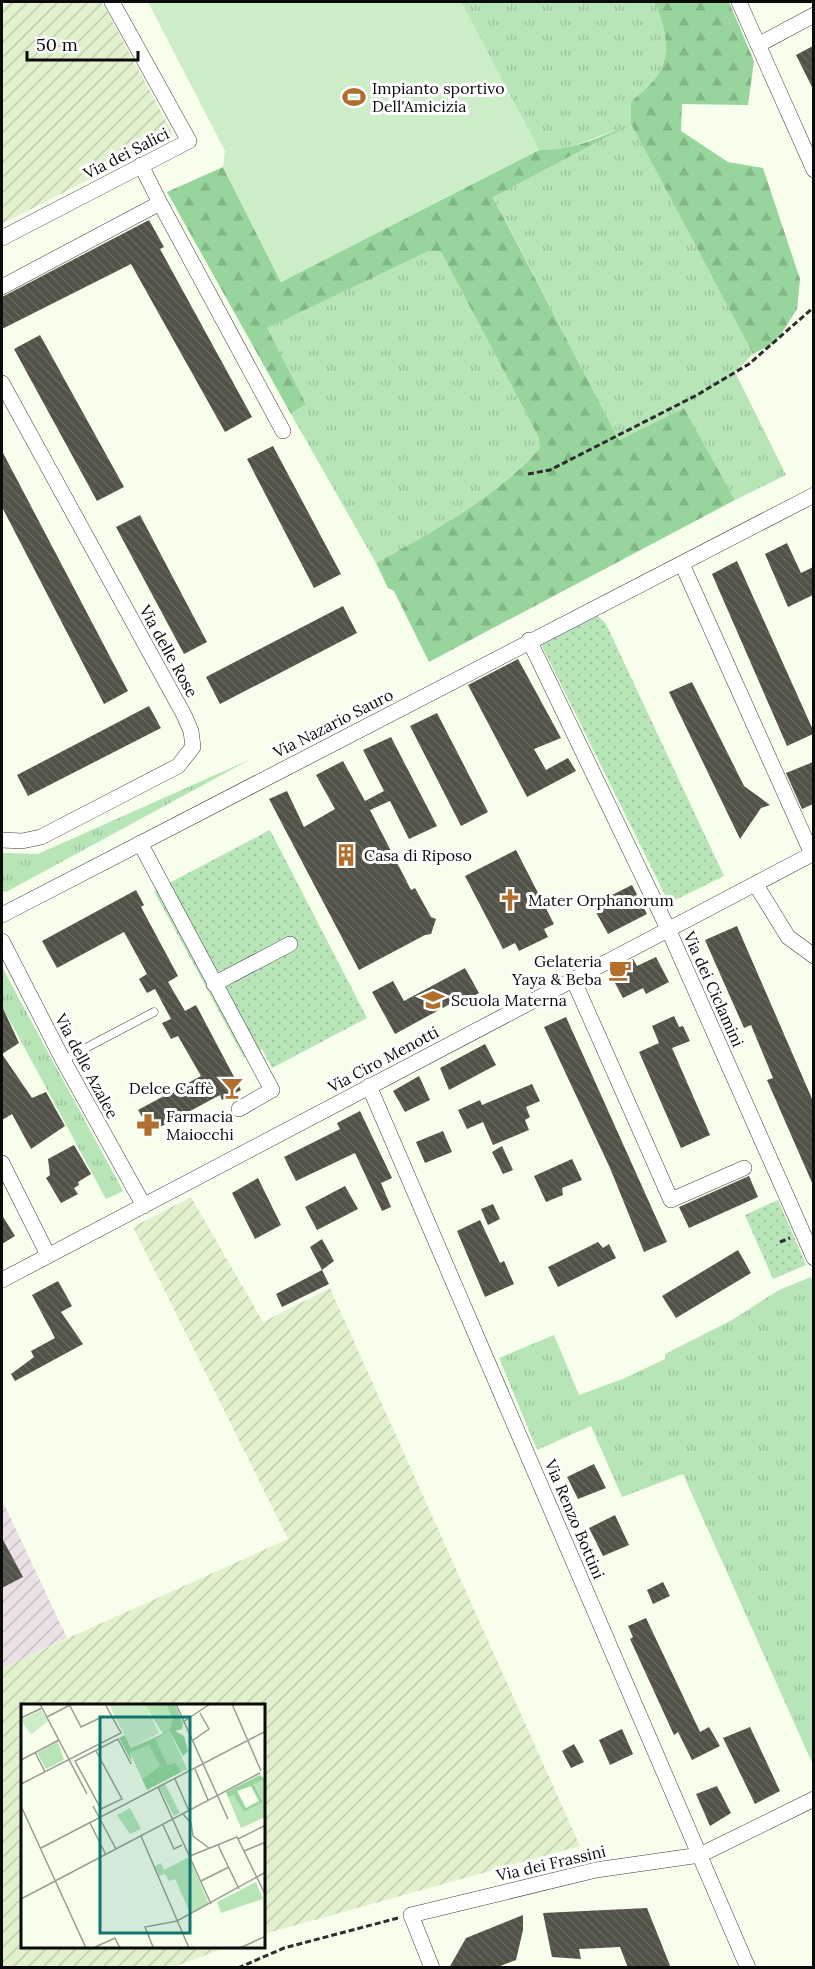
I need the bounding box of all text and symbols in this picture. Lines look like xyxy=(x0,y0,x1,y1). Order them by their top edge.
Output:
scale bar xyxy=(27,24,138,62)
text: 50 m xyxy=(36,33,78,56)
place label: Impianto sportivo Dell'Amicizia xyxy=(372,78,505,116)
sports icon: Impianto sportivo Dell'Amicizia xyxy=(341,84,367,110)
street label: Via dei Salici xyxy=(79,123,172,184)
street label: Via delle Rose xyxy=(135,601,203,701)
street label: Via Nazario Sauro xyxy=(269,684,396,762)
building icon: Casa di Riposo xyxy=(333,842,359,868)
place label: Casa di Riposo xyxy=(364,845,472,865)
church icon: Mater Orphanorum xyxy=(497,887,523,913)
place label: Mater Orphanorum xyxy=(528,890,674,910)
street label: Via dei Ciclamini xyxy=(679,927,748,1050)
place label: Gelateria Yaya & Beba xyxy=(511,951,602,989)
cafe icon: Gelateria Yaya & Beba xyxy=(607,957,633,983)
school or university icon: Scuola Materna xyxy=(420,987,446,1013)
place label: Scuola Materna xyxy=(451,990,567,1010)
street label: Via delle Azalee xyxy=(51,1009,123,1122)
street label: Via Ciro Menotti xyxy=(323,1021,442,1097)
bar icon: Delce Caffè xyxy=(219,1075,245,1101)
place label: Delce Caffè xyxy=(129,1078,214,1098)
place label: Farmacia Maiocchi xyxy=(166,1106,234,1144)
pharmacy icon: Farmacia Maiocchi xyxy=(135,1112,161,1138)
street label: Via Renzo Bottini xyxy=(540,1455,609,1582)
inset map xyxy=(21,1704,266,1948)
street label: Via dei Frassini xyxy=(494,1841,607,1885)

